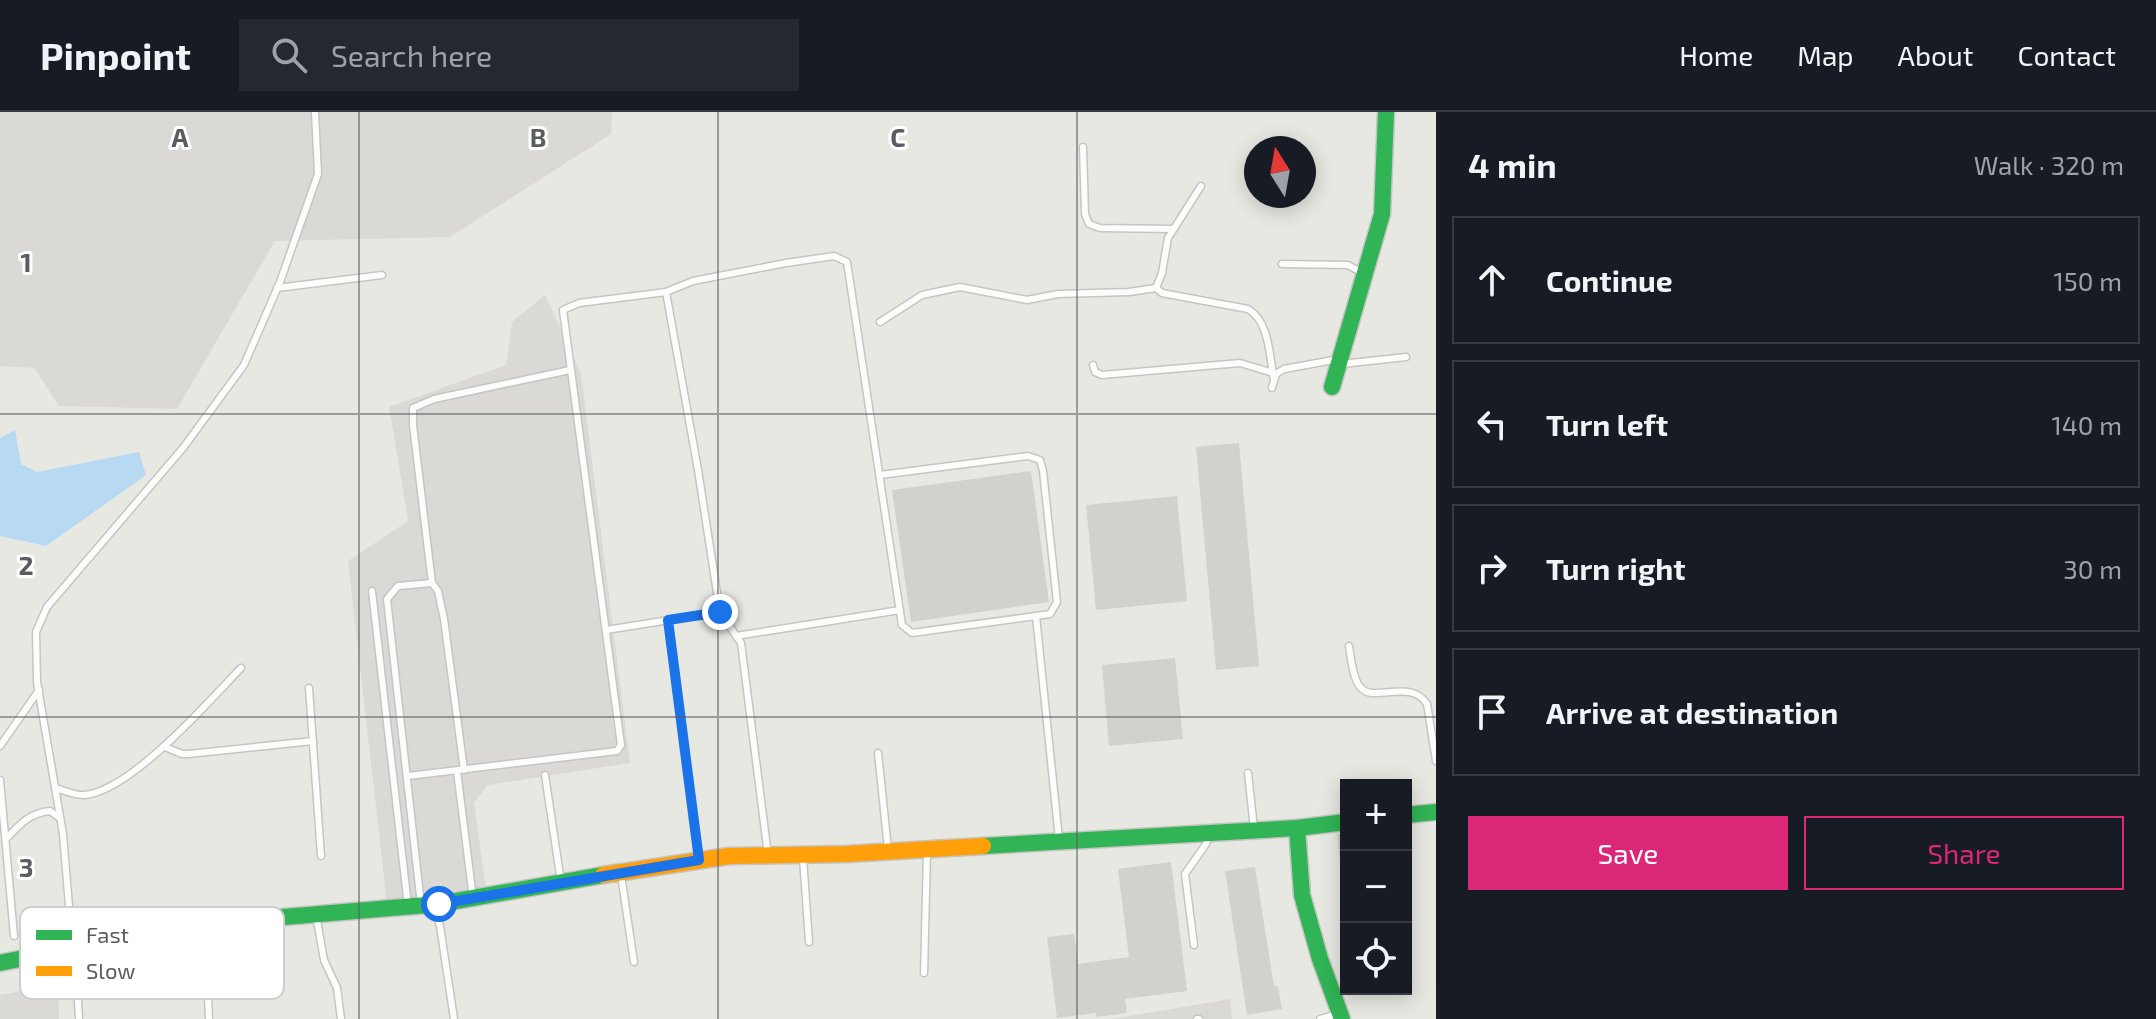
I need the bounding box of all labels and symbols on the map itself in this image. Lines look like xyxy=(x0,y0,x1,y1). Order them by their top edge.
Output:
text: A xyxy=(172,121,189,152)
text: B xyxy=(530,121,546,152)
text: C xyxy=(890,121,906,152)
north arrow xyxy=(1244,136,1316,208)
text: 1 xyxy=(20,246,32,277)
text: 2 xyxy=(18,549,34,580)
route end xyxy=(702,594,738,630)
text: 3 xyxy=(19,851,33,882)
route start xyxy=(421,886,457,922)
legend xyxy=(20,907,284,999)
text: Fast xyxy=(86,921,129,947)
text: Slow xyxy=(86,957,135,983)

